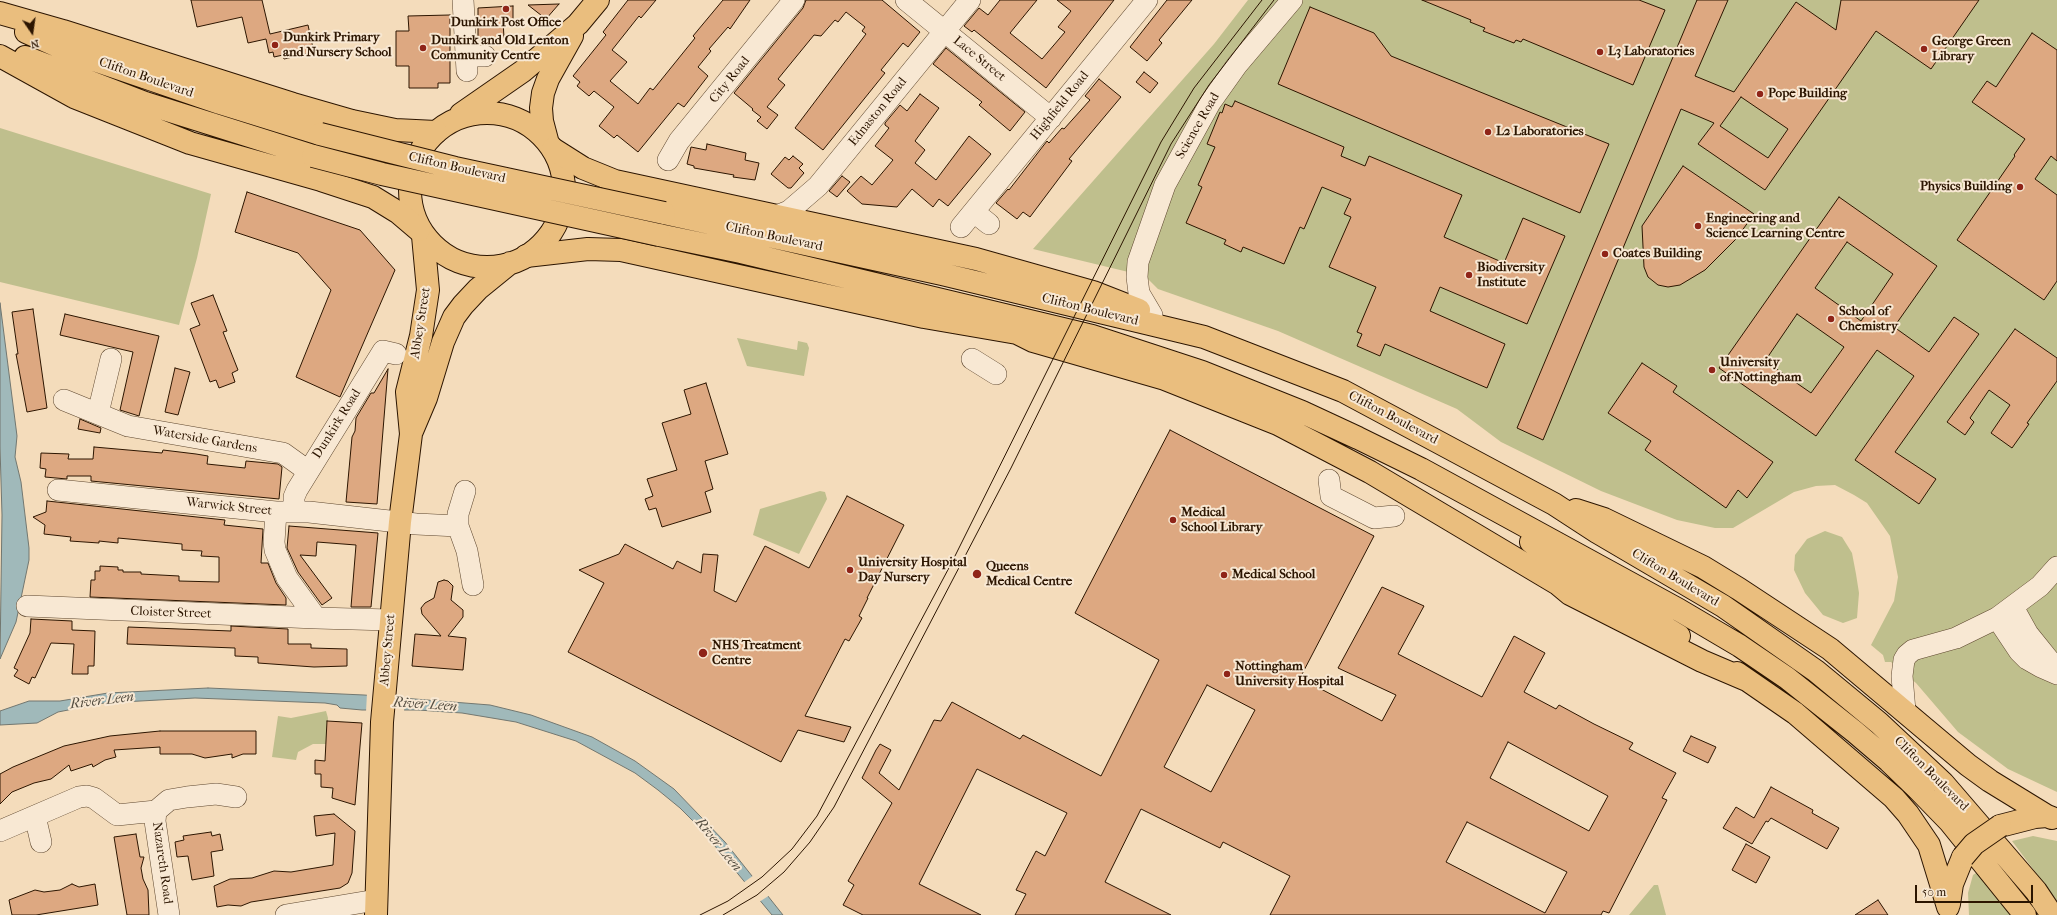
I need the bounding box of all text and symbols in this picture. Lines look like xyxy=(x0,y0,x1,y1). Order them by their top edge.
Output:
marker: Dunkirk Post Office xyxy=(501,4,511,14)
north arrow xyxy=(12,12,52,52)
place label: Dunkirk Post Office xyxy=(451,15,561,31)
place label: Dunkirk Primary and Nursery School xyxy=(283,30,392,61)
place label: Dunkirk and Old Lenton Community Centre xyxy=(431,33,569,64)
street label: Lace Street xyxy=(950,33,1008,85)
place label: George Green Library xyxy=(1932,34,2011,65)
text: N xyxy=(29,37,40,51)
marker: Dunkirk Primary and Nursery School xyxy=(270,40,280,50)
marker: Dunkirk and Old Lenton Community Centre xyxy=(418,43,428,53)
place label: L3 Laboratories xyxy=(1608,44,1694,60)
marker: George Green Library xyxy=(1919,44,1929,54)
marker: L3 Laboratories xyxy=(1595,47,1605,57)
street label: City Road xyxy=(706,53,754,107)
street label: Clifton Boulevard xyxy=(97,55,195,101)
street label: Highfield Road xyxy=(1027,68,1093,144)
street label: Ednaston Road xyxy=(846,75,910,149)
place label: Pope Building xyxy=(1768,86,1847,102)
marker: Pope Building xyxy=(1755,89,1765,99)
street label: Science Road xyxy=(1173,90,1223,162)
place label: L2 Laboratories xyxy=(1496,124,1584,140)
marker: L2 Laboratories xyxy=(1483,127,1493,137)
street label: Clifton Boulevard xyxy=(407,149,507,187)
place label: Physics Building xyxy=(1920,179,2012,195)
marker: Physics Building xyxy=(2015,182,2025,192)
place label: Engineering and Science Learning Centre xyxy=(1706,211,1845,242)
street label: Clifton Boulevard xyxy=(724,219,824,255)
marker: Engineering and Science Learning Centre xyxy=(1693,221,1703,231)
place label: Coates Building xyxy=(1613,246,1702,262)
marker: Coates Building xyxy=(1600,249,1610,259)
place label: Biodiversity Institute xyxy=(1477,260,1545,291)
marker: Biodiversity Institute xyxy=(1464,270,1474,280)
street label: Abbey Street xyxy=(408,286,434,360)
street label: Clifton Boulevard xyxy=(1040,290,1140,330)
place label: School of Chemistry xyxy=(1839,304,1898,335)
marker: School of Chemistry xyxy=(1826,314,1836,324)
place label: University of Nottingham xyxy=(1720,355,1801,386)
marker: University of Nottingham xyxy=(1707,365,1717,375)
street label: Dunkirk Road xyxy=(309,386,365,462)
street label: Clifton Boulevard xyxy=(1346,388,1440,448)
street label: Waterside Gardens xyxy=(152,423,258,457)
street label: Warwick Street xyxy=(185,495,273,519)
place label: Medical School Library xyxy=(1181,505,1262,536)
marker: Medical School Library xyxy=(1168,515,1178,525)
street label: Clifton Boulevard xyxy=(1629,546,1721,610)
place label: University Hospital Day Nursery xyxy=(858,555,967,586)
place label: Queens Medical Centre xyxy=(986,559,1072,590)
marker: University Hospital Day Nursery xyxy=(845,565,855,575)
place label: Medical School xyxy=(1232,567,1315,583)
marker: Queens Medical Centre xyxy=(971,568,983,580)
marker: Medical School xyxy=(1219,570,1229,580)
street label: Cloister Street xyxy=(130,604,212,622)
street label: Abbey Street xyxy=(377,613,399,687)
place label: NHS Treatment Centre xyxy=(712,638,801,669)
marker: NHS Treatment Centre xyxy=(697,647,709,659)
place label: Nottingham University Hospital xyxy=(1235,659,1344,690)
marker: Nottingham University Hospital xyxy=(1222,669,1232,679)
water label: River Leen xyxy=(69,689,135,713)
water label: River Leen xyxy=(392,694,458,716)
street label: Clifton Boulevard xyxy=(1891,734,1971,814)
water label: River Leen xyxy=(691,815,745,875)
street label: Nazareth Road xyxy=(149,821,175,905)
scale bar xyxy=(1917,877,2035,903)
text: 50 m xyxy=(1922,885,1946,899)

